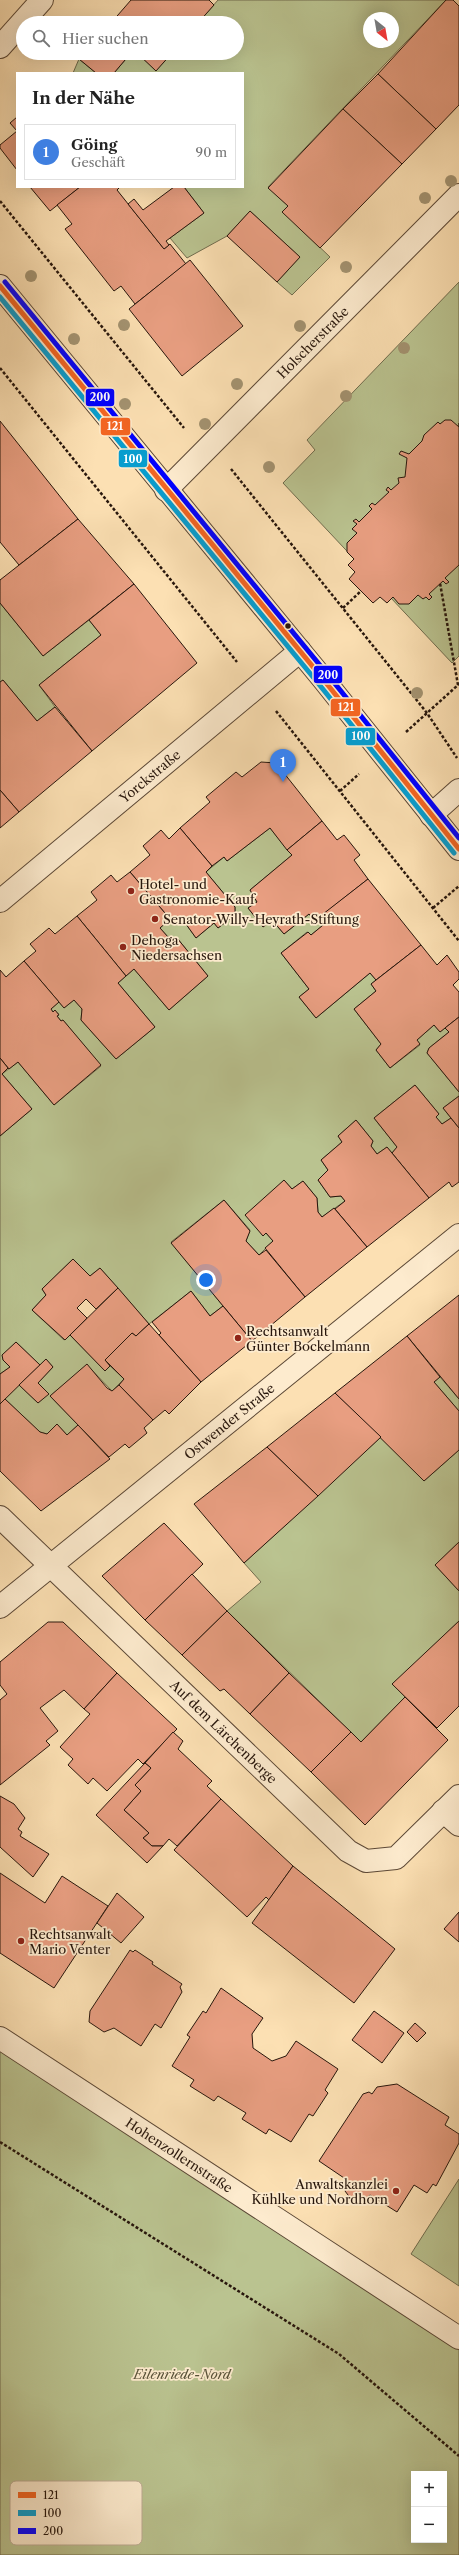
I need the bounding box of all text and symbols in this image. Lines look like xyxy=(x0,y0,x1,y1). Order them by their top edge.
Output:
north arrow xyxy=(363,12,399,48)
search box xyxy=(16,16,244,60)
icon: search xyxy=(30,27,52,49)
text: Hier suchen xyxy=(62,29,149,48)
text: In der Nähe xyxy=(32,88,135,108)
text: Göing xyxy=(71,135,118,154)
text: 1 xyxy=(43,144,49,160)
text: 90 m xyxy=(196,144,227,160)
text: Geschäft xyxy=(71,154,125,170)
street label: Holscherstraße xyxy=(273,303,352,382)
line badge: 200 xyxy=(85,388,115,407)
text: 200 xyxy=(90,390,110,404)
line badge: 121 xyxy=(100,417,131,436)
text: 121 xyxy=(107,419,123,433)
line badge: 100 xyxy=(118,449,148,468)
text: 100 xyxy=(124,452,142,466)
unlabelled marker xyxy=(283,621,293,631)
line badge: 200 xyxy=(313,665,343,684)
text: 200 xyxy=(318,668,338,682)
line badge: 121 xyxy=(330,698,361,717)
text: 121 xyxy=(338,700,354,714)
line badge: 100 xyxy=(345,727,376,746)
text: 100 xyxy=(352,729,370,743)
street label: Yorckstraße xyxy=(115,746,183,807)
pin: 1 xyxy=(270,749,296,782)
place label: Hotel- und Gastronomie-Kauf xyxy=(139,876,256,907)
marker: Hotel- und Gastronomie-Kauf xyxy=(126,886,136,896)
place label: Senator-Willy-Heyrath-Stiftung xyxy=(163,911,359,927)
marker: Senator-Willy-Heyrath-Stiftung xyxy=(150,914,160,924)
place label: Dehoga Niedersachsen xyxy=(131,932,222,963)
marker: Dehoga Niedersachsen xyxy=(118,942,128,952)
your location xyxy=(196,1270,216,1290)
place label: Rechtsanwalt Günter Bockelmann xyxy=(246,1323,370,1354)
marker: Rechtsanwalt Günter Bockelmann xyxy=(233,1333,243,1343)
street label: Ostwender Straße xyxy=(181,1380,278,1463)
street label: Auf dem Lärchenberge xyxy=(166,1676,280,1787)
place label: Rechtsanwalt Mario Venter xyxy=(29,1926,112,1957)
marker: Rechtsanwalt Mario Venter xyxy=(16,1936,26,1946)
street label: Hohenzollernstraße xyxy=(123,2114,236,2196)
place label: Anwaltskanzlei Kühlke und Nordhorn xyxy=(251,2176,388,2207)
marker: Anwaltskanzlei Kühlke und Nordhorn xyxy=(391,2186,401,2196)
park label: Eilenriede-Nord xyxy=(132,2366,232,2382)
map controls xyxy=(411,2471,447,2543)
button: + xyxy=(411,2471,447,2507)
legend xyxy=(10,2481,142,2545)
text: 121 xyxy=(43,2488,59,2502)
text: 100 xyxy=(43,2506,62,2520)
button: − xyxy=(411,2507,447,2543)
text: 200 xyxy=(43,2524,63,2538)

